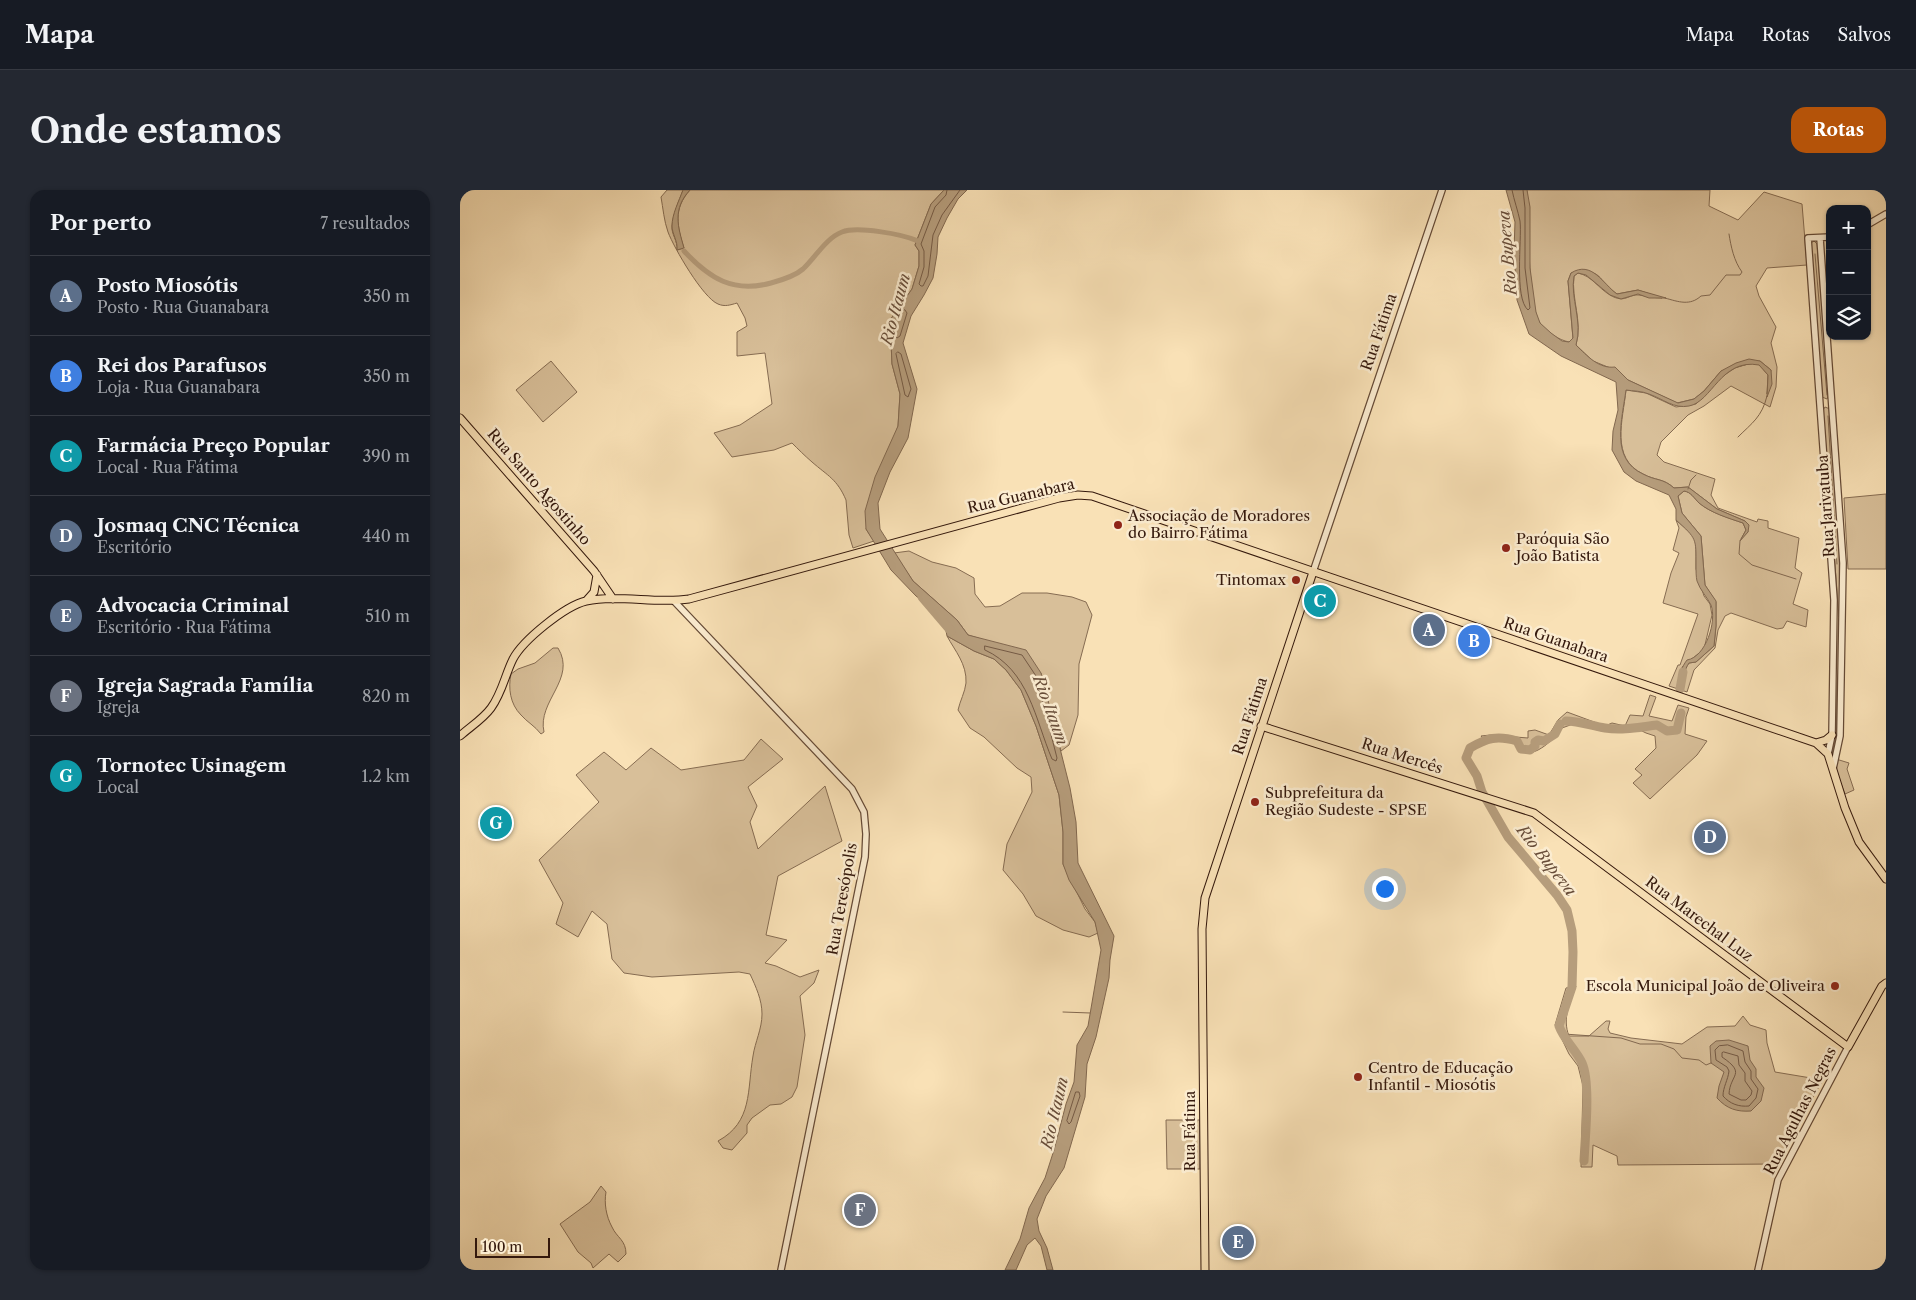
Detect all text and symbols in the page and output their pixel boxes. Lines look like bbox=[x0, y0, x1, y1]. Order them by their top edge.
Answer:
text: Mapa bbox=[25, 20, 94, 49]
text: Mapa bbox=[1686, 24, 1734, 46]
text: Rotas bbox=[1762, 24, 1810, 46]
text: Salvos bbox=[1838, 24, 1891, 46]
button: Rotas bbox=[1791, 107, 1886, 153]
text: Onde estamos bbox=[30, 109, 282, 152]
map controls bbox=[1826, 205, 1871, 340]
button: + bbox=[1826, 205, 1871, 250]
water label: Rio Bupeva bbox=[1493, 209, 1521, 298]
text: Por perto bbox=[50, 210, 151, 235]
text: 7 resultados bbox=[320, 213, 410, 233]
button: − bbox=[1826, 250, 1871, 295]
water label: Rio Itaum bbox=[875, 271, 914, 349]
text: Posto Miosótis bbox=[97, 274, 238, 297]
text: A bbox=[60, 286, 72, 306]
text: 350 m bbox=[363, 286, 410, 306]
street label: Rua Fátima bbox=[1356, 290, 1401, 373]
button: layers bbox=[1826, 295, 1871, 340]
text: Posto · Rua Guanabara bbox=[97, 297, 269, 317]
text: Rei dos Parafusos bbox=[97, 354, 267, 377]
text: B bbox=[60, 366, 72, 386]
text: 350 m bbox=[363, 366, 410, 386]
text: Loja · Rua Guanabara bbox=[97, 377, 260, 397]
street label: Rua Santo Agostinho bbox=[484, 424, 595, 549]
text: Farmácia Preço Popular bbox=[97, 434, 330, 457]
text: C bbox=[60, 446, 72, 466]
text: 390 m bbox=[363, 446, 410, 466]
street label: Rua Jarivatuba bbox=[1812, 454, 1839, 558]
text: Local · Rua Fátima bbox=[97, 457, 238, 477]
street label: Rua Guanabara bbox=[965, 474, 1076, 517]
place label: Associação de Moradores do Bairro Fátima bbox=[1127, 506, 1310, 542]
text: Josmaq CNC Técnica bbox=[97, 514, 300, 537]
marker: Associação de Moradores do Bairro Fátima bbox=[1112, 519, 1124, 531]
text: D bbox=[59, 526, 73, 546]
text: 440 m bbox=[362, 526, 410, 546]
place label: Paróquia São João Batista bbox=[1514, 529, 1610, 565]
text: Escritório bbox=[97, 537, 172, 557]
marker: Paróquia São João Batista bbox=[1500, 542, 1512, 554]
place label: Tintomax bbox=[1216, 570, 1286, 589]
marker: Tintomax bbox=[1290, 574, 1302, 586]
pin: C bbox=[1304, 582, 1336, 620]
text: Advocacia Criminal bbox=[97, 594, 289, 617]
text: E bbox=[60, 606, 72, 626]
text: 510 m bbox=[365, 606, 410, 626]
pin: A bbox=[1413, 611, 1445, 649]
street label: Rua Guanabara bbox=[1501, 613, 1611, 666]
text: Escritório · Rua Fátima bbox=[97, 617, 271, 637]
pin: B bbox=[1458, 622, 1490, 660]
water label: Rio Itaum bbox=[1028, 670, 1073, 748]
text: Igreja Sagrada Família bbox=[97, 674, 314, 697]
street label: Rua Fátima bbox=[1228, 674, 1271, 757]
text: F bbox=[61, 686, 71, 706]
text: 820 m bbox=[362, 686, 410, 706]
text: Igreja bbox=[97, 697, 140, 717]
street label: Rua Mercês bbox=[1359, 733, 1445, 778]
text: Tornotec Usinagem bbox=[97, 754, 286, 777]
text: G bbox=[59, 766, 73, 786]
text: 1.2 km bbox=[361, 766, 410, 786]
text: Local bbox=[97, 777, 139, 797]
place label: Subprefeitura da Região Sudeste - SPSE bbox=[1265, 783, 1427, 819]
marker: Subprefeitura da Região Sudeste - SPSE bbox=[1249, 796, 1261, 808]
pin: G bbox=[480, 804, 512, 842]
pin: D bbox=[1694, 818, 1726, 856]
water label: Rio Bupeva bbox=[1512, 819, 1581, 900]
street label: Rua Teresópolis bbox=[822, 841, 861, 957]
street label: Rua Marechal Luz bbox=[1642, 872, 1757, 965]
your location bbox=[1372, 876, 1398, 902]
place label: Escola Municipal João de Oliveira bbox=[1586, 976, 1825, 995]
marker: Escola Municipal João de Oliveira bbox=[1829, 980, 1841, 992]
street label: Rua Agulhas Negras bbox=[1759, 1044, 1840, 1178]
place label: Centro de Educação Infantil - Miosótis bbox=[1368, 1058, 1513, 1094]
marker: Centro de Educação Infantil - Miosótis bbox=[1352, 1071, 1364, 1083]
water label: Rio Itaum bbox=[1036, 1075, 1072, 1153]
street label: Rua Fátima bbox=[1180, 1091, 1199, 1171]
pin: F bbox=[844, 1191, 876, 1229]
pin: E bbox=[1222, 1223, 1254, 1261]
scale bar bbox=[475, 1235, 550, 1258]
text: 100 m bbox=[482, 1238, 522, 1256]

